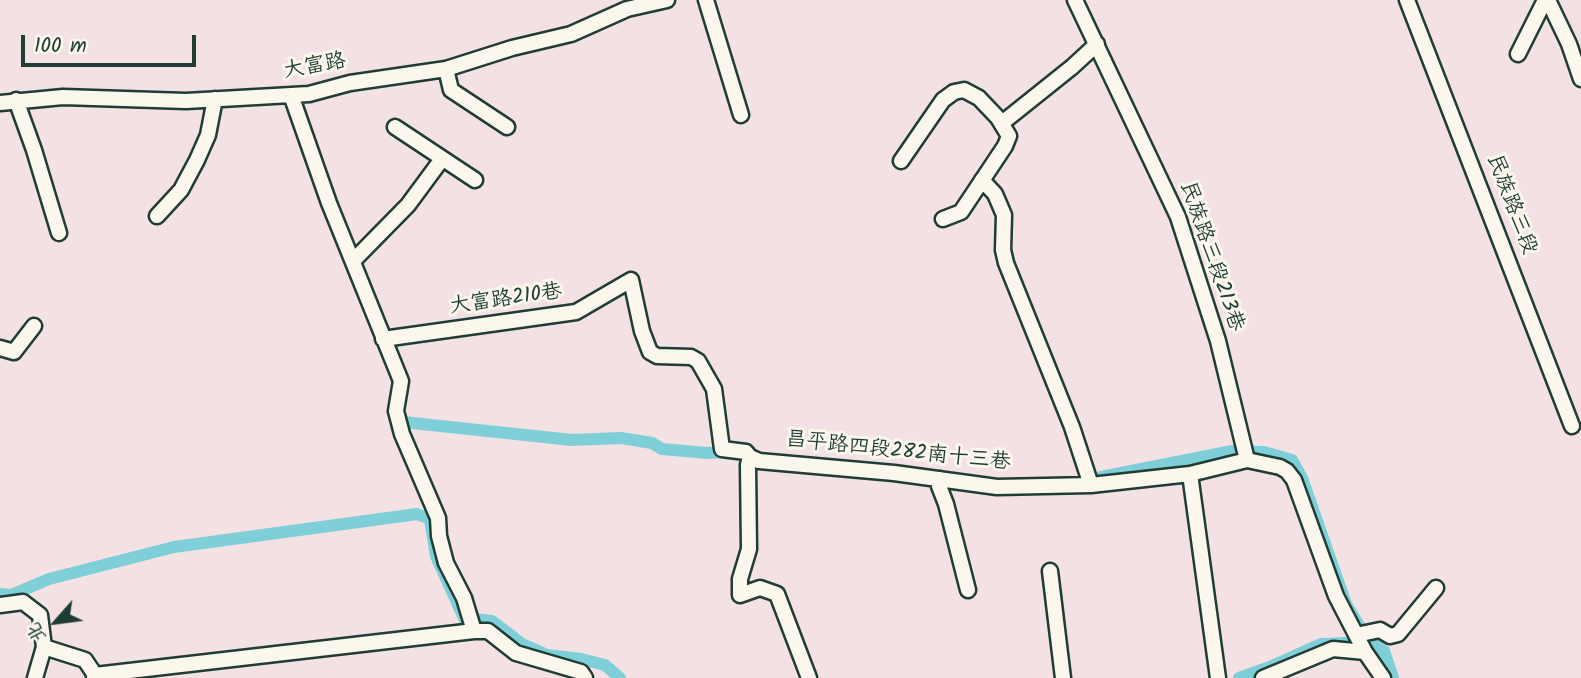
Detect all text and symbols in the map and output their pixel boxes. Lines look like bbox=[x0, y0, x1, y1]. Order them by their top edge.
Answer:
scale bar bbox=[24, 21, 200, 65]
text: 100 m bbox=[34, 30, 87, 63]
street label: 大富路 bbox=[282, 50, 348, 86]
street label: 民族路三段 bbox=[1479, 151, 1541, 259]
street label: 民族路三段213巷 bbox=[1173, 179, 1247, 335]
street label: 大富路210巷 bbox=[448, 281, 564, 321]
street label: 昌平路四段282南十三巷 bbox=[784, 429, 1012, 477]
north arrow bbox=[21, 587, 91, 657]
text: 北 bbox=[20, 616, 55, 647]

